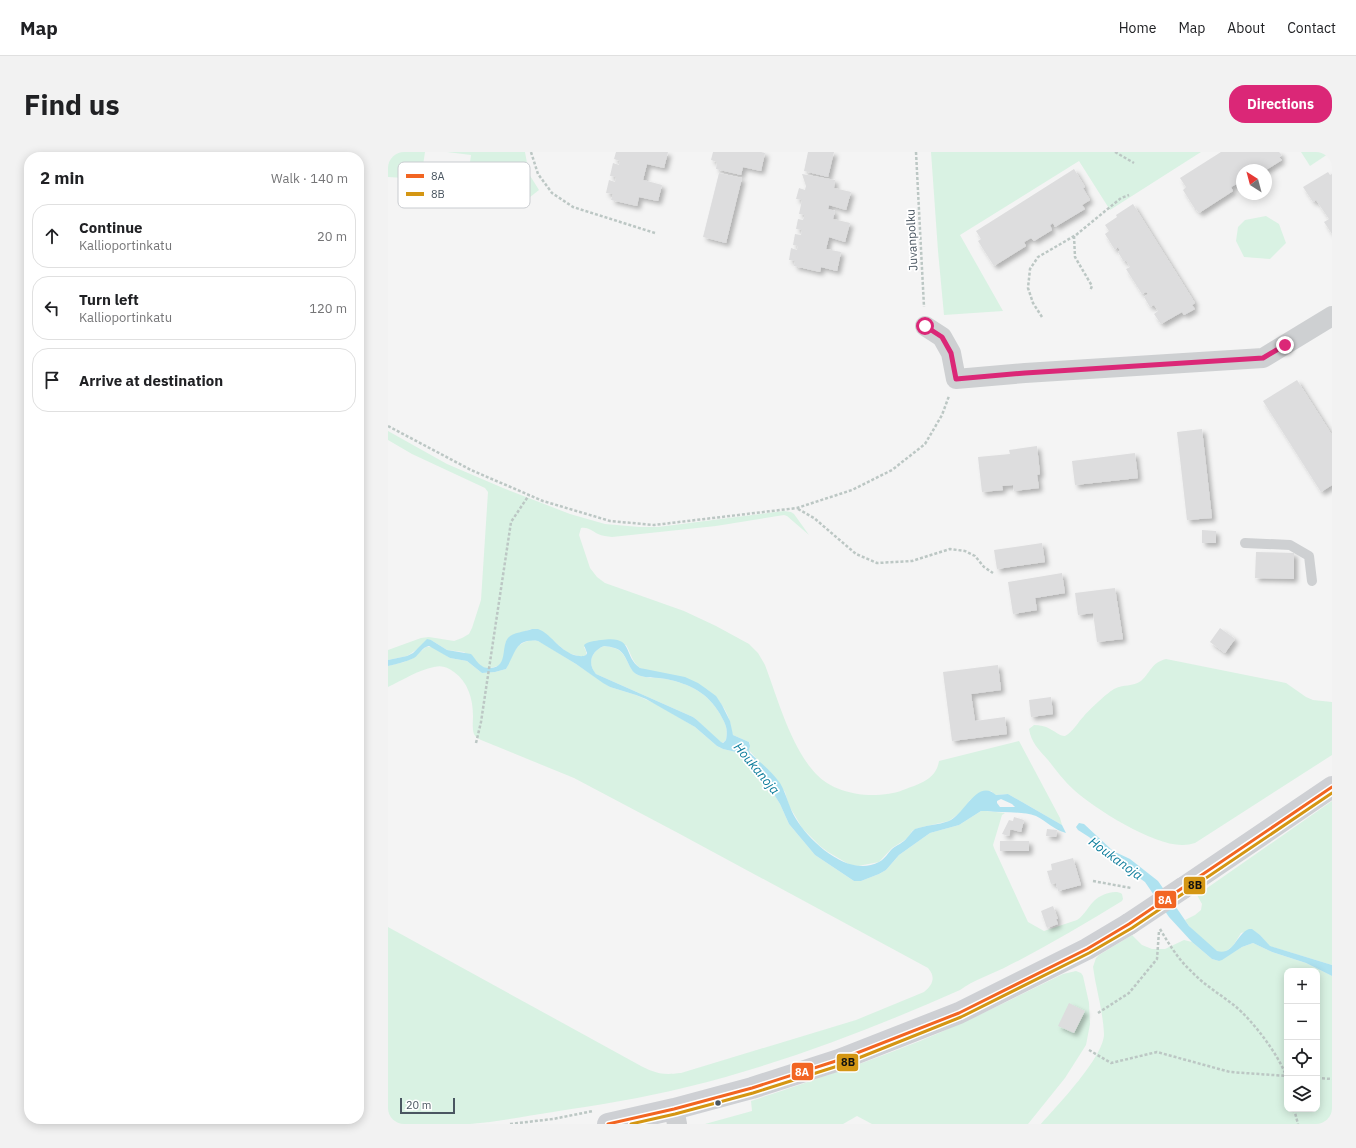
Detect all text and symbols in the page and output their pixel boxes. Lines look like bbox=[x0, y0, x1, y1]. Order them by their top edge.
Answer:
text: Map bbox=[20, 16, 58, 40]
text: Home bbox=[1119, 19, 1156, 37]
text: Map bbox=[1178, 19, 1205, 37]
text: About bbox=[1227, 19, 1265, 37]
text: Contact bbox=[1287, 19, 1336, 37]
button: Directions bbox=[1229, 85, 1332, 123]
text: Find us bbox=[24, 86, 120, 123]
legend bbox=[398, 162, 530, 208]
north arrow bbox=[1236, 164, 1272, 200]
text: 2 min bbox=[40, 167, 84, 189]
text: 8A bbox=[431, 169, 445, 183]
text: Walk · 140 m bbox=[271, 170, 348, 187]
text: 8B bbox=[431, 187, 445, 201]
street label: Juvanpolku bbox=[902, 209, 921, 271]
text: Continue bbox=[79, 218, 143, 237]
icon: ahead bbox=[41, 225, 63, 247]
text: 20 m bbox=[317, 228, 347, 245]
text: Kallioportinkatu bbox=[79, 237, 172, 254]
text: Turn left bbox=[79, 290, 139, 309]
icon: left bbox=[41, 297, 63, 319]
text: 120 m bbox=[309, 300, 347, 317]
text: Kallioportinkatu bbox=[79, 309, 172, 326]
route start bbox=[916, 317, 934, 335]
route end bbox=[1276, 336, 1294, 354]
icon: arrive bbox=[41, 369, 63, 391]
text: Arrive at destination bbox=[79, 371, 223, 390]
water label: Houkanoja bbox=[730, 739, 783, 798]
water label: Houkanoja bbox=[1085, 833, 1146, 884]
line badge: 8B bbox=[1183, 876, 1206, 895]
text: 8B bbox=[1188, 878, 1202, 892]
line badge: 8A bbox=[1154, 890, 1177, 909]
text: 8A bbox=[1158, 893, 1173, 907]
map controls bbox=[1284, 968, 1320, 1112]
button: + bbox=[1284, 968, 1320, 1004]
button: − bbox=[1284, 1004, 1320, 1040]
button: locate bbox=[1284, 1040, 1320, 1076]
line badge: 8B bbox=[836, 1053, 859, 1072]
text: 8B bbox=[841, 1055, 855, 1069]
line badge: 8A bbox=[791, 1062, 814, 1081]
text: 8A bbox=[795, 1065, 810, 1079]
button: layers bbox=[1284, 1076, 1320, 1112]
scale bar bbox=[400, 1096, 455, 1115]
text: 20 m bbox=[406, 1098, 431, 1112]
unlabelled marker bbox=[713, 1098, 723, 1108]

